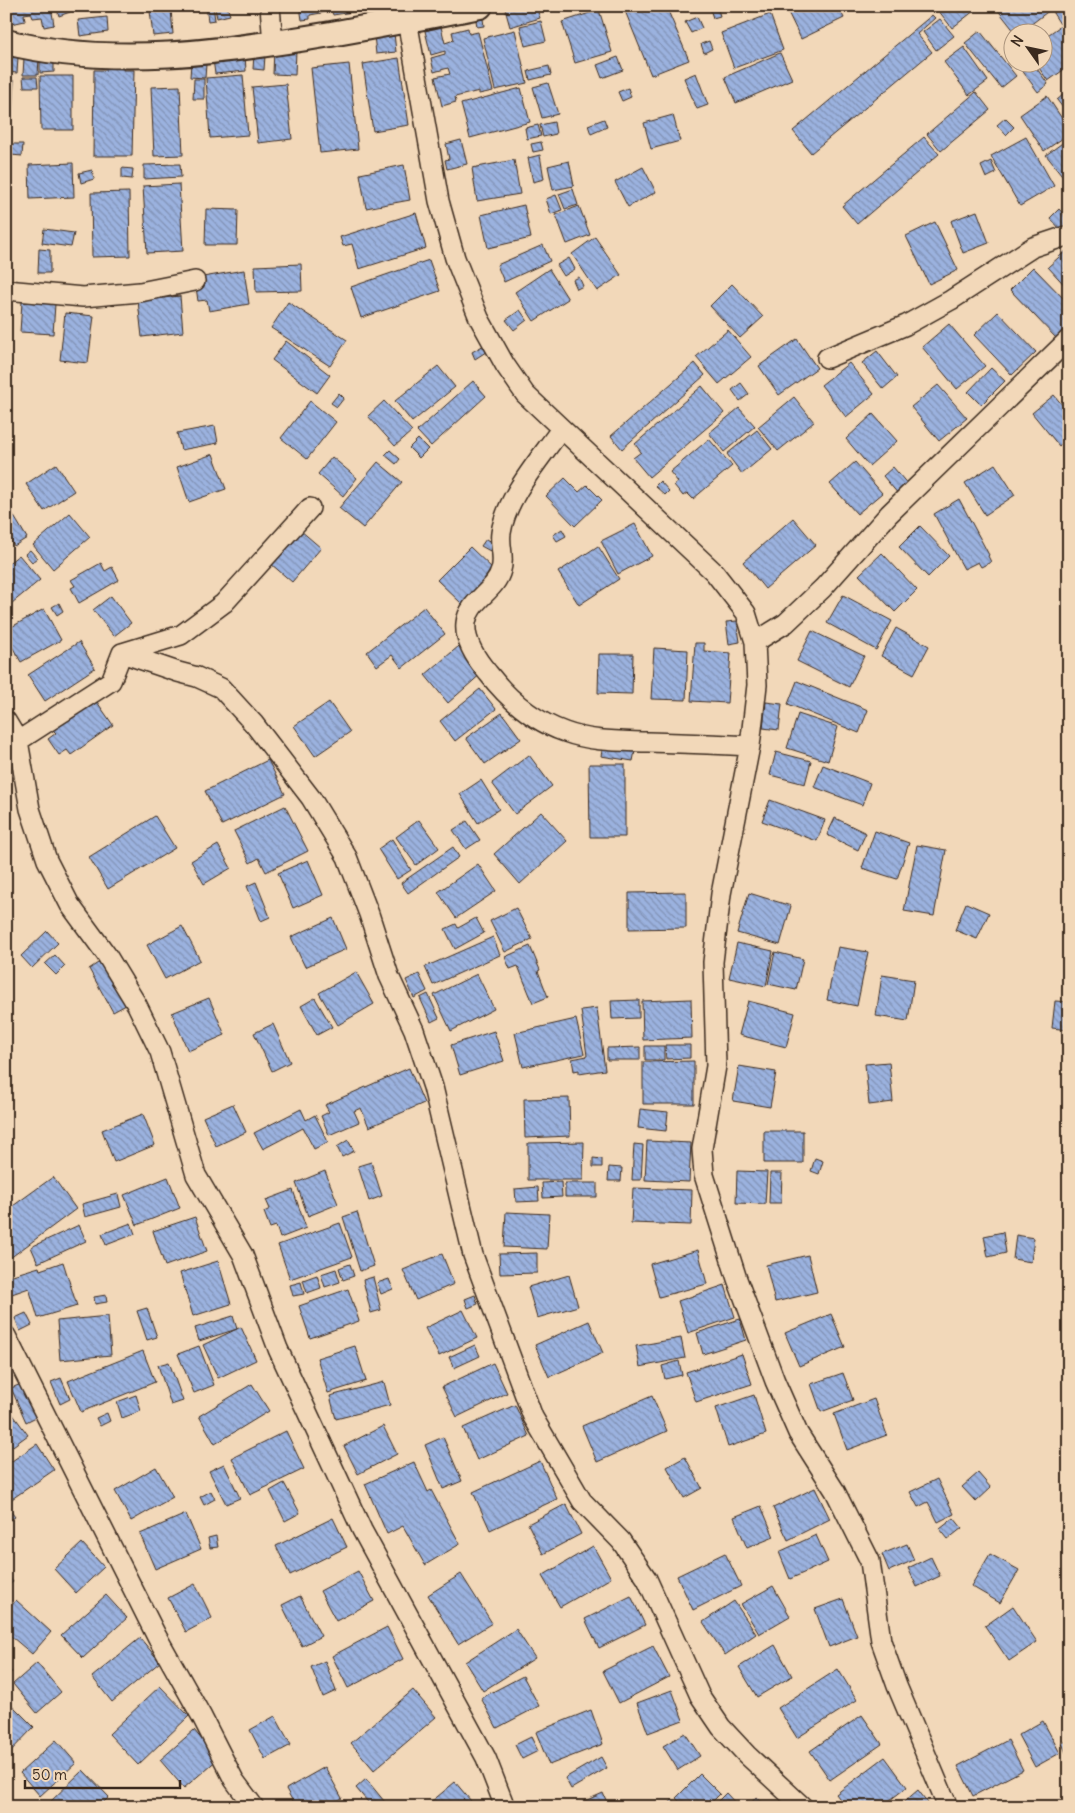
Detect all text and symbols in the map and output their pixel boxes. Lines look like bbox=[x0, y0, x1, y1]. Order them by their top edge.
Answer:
north arrow bbox=[1002, 22, 1052, 72]
text: N bbox=[1007, 32, 1027, 50]
scale bar bbox=[25, 1758, 180, 1790]
text: 50 m bbox=[32, 1765, 67, 1784]

